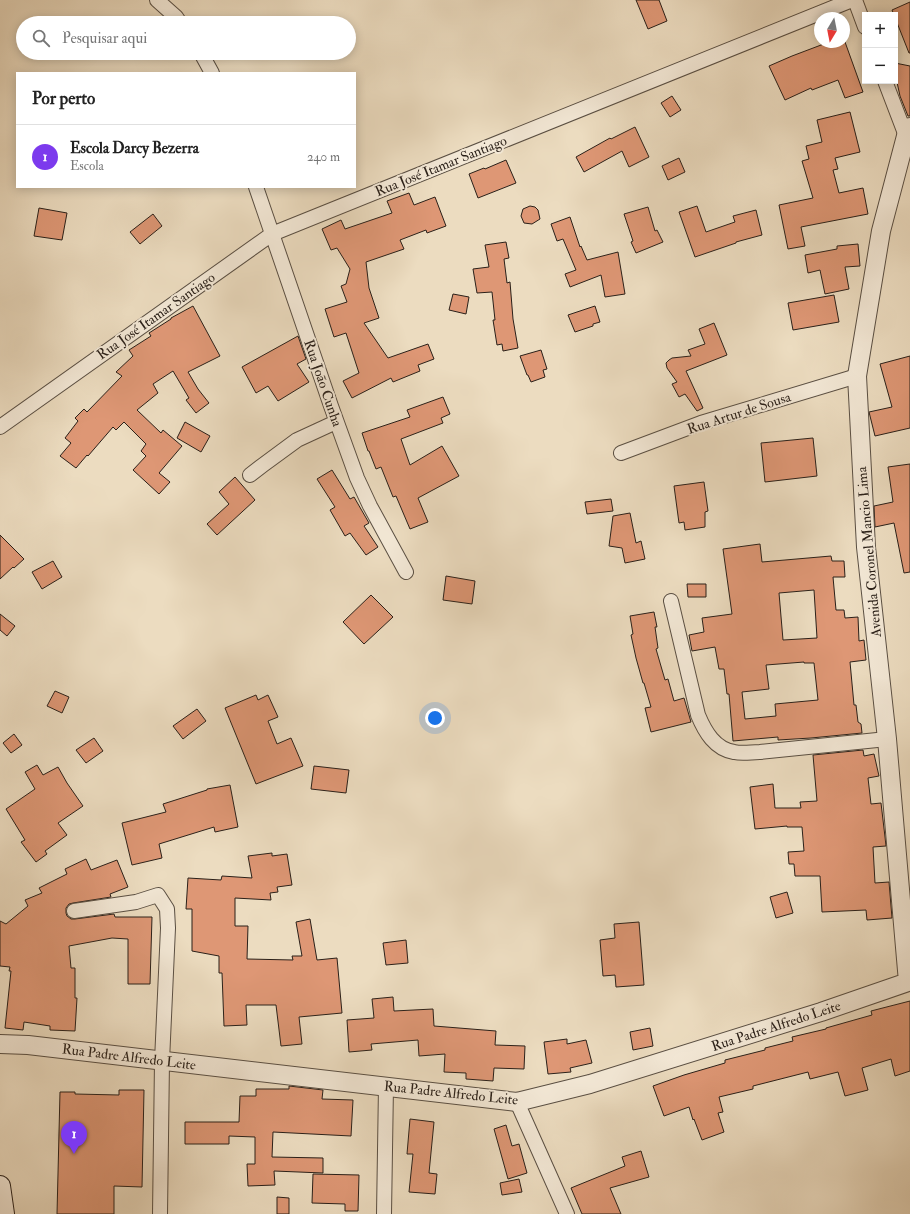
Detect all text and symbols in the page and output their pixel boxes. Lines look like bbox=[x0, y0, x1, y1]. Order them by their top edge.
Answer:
north arrow bbox=[814, 12, 850, 48]
map controls bbox=[862, 12, 898, 84]
button: + bbox=[862, 12, 898, 48]
search box bbox=[16, 16, 356, 60]
icon: search bbox=[30, 27, 52, 49]
text: Pesquisar aqui bbox=[62, 29, 147, 48]
button: − bbox=[862, 48, 898, 84]
text: Por perto bbox=[32, 88, 95, 109]
street label: Rua José Itamar Santiago bbox=[373, 132, 510, 200]
text: Escola Darcy Bezerra bbox=[70, 139, 199, 158]
text: 1 bbox=[43, 149, 47, 165]
text: 240 m bbox=[307, 149, 340, 165]
text: Escola bbox=[70, 158, 104, 174]
street label: Rua José Itamar Santiago bbox=[94, 269, 219, 363]
street label: Rua João Cunha bbox=[300, 337, 346, 429]
street label: Rua Artur de Sousa bbox=[685, 388, 793, 438]
street label: Avenida Coronel Mancio Lima bbox=[853, 466, 885, 639]
your location bbox=[425, 708, 445, 728]
street label: Rua Padre Alfredo Leite bbox=[709, 997, 843, 1055]
street label: Rua Padre Alfredo Leite bbox=[61, 1040, 197, 1074]
street label: Rua Padre Alfredo Leite bbox=[383, 1077, 519, 1109]
pin: 1 bbox=[61, 1121, 87, 1154]

